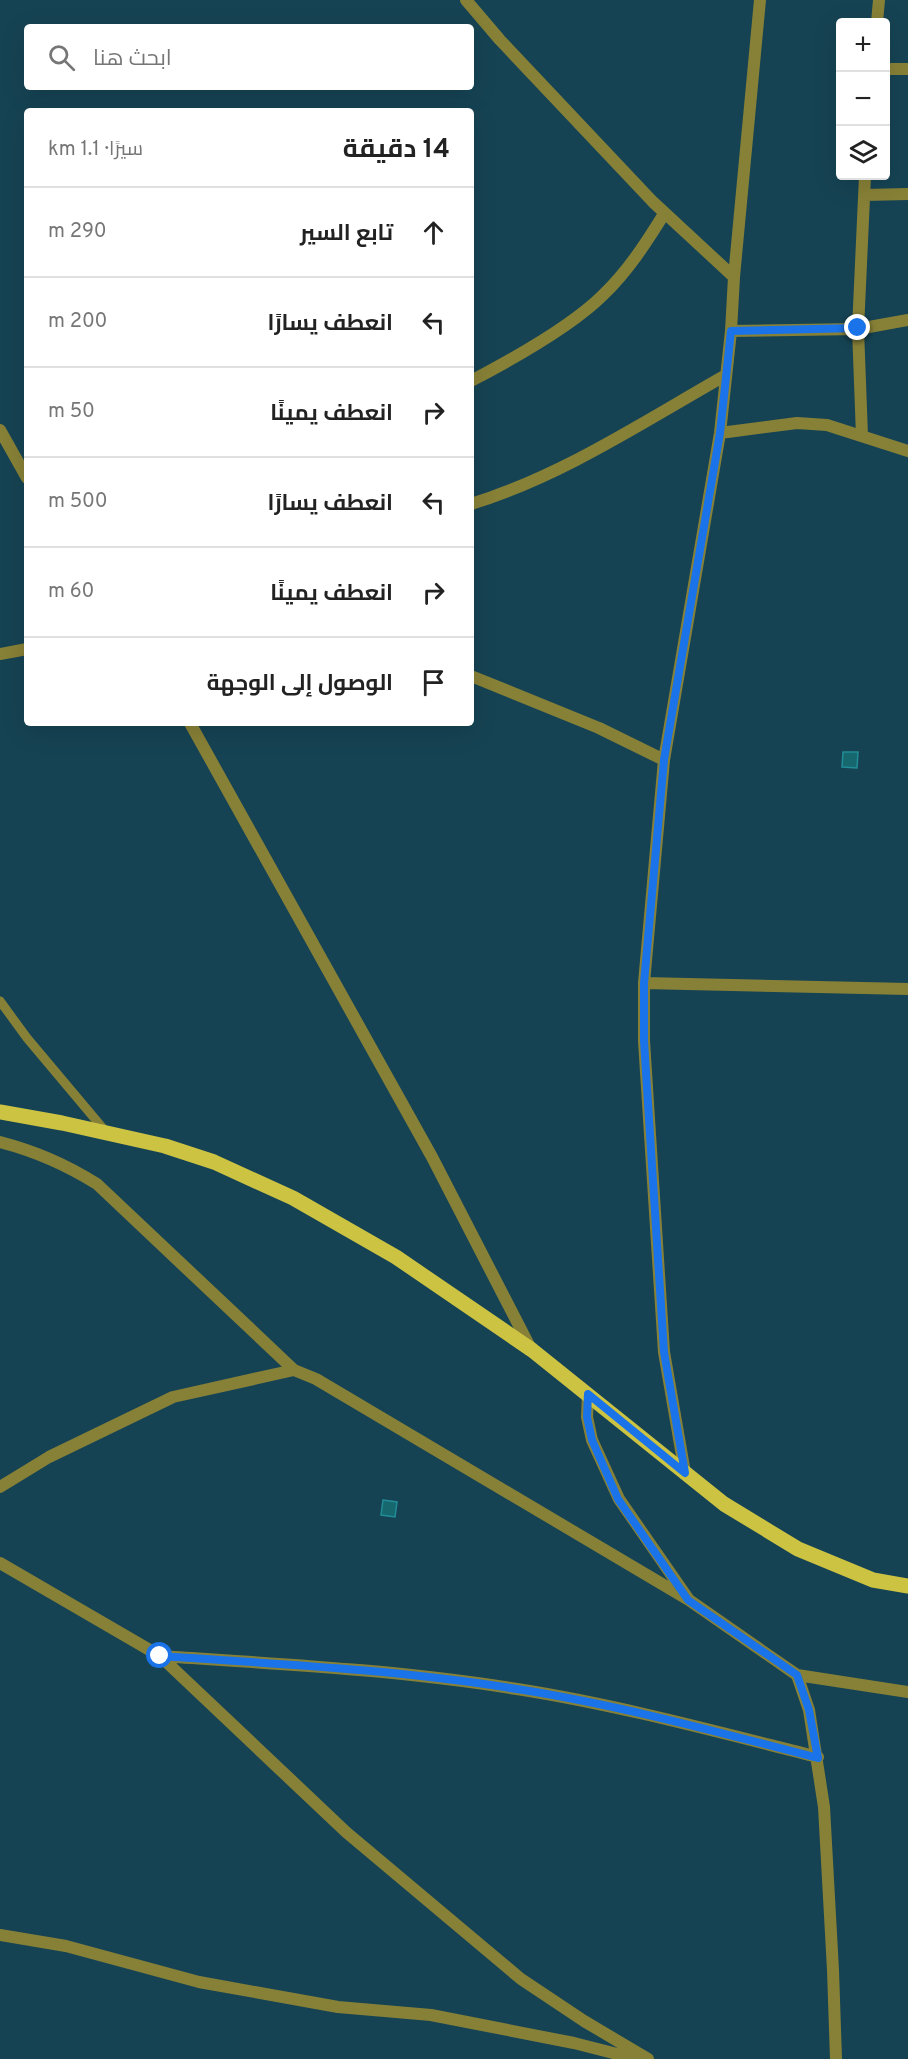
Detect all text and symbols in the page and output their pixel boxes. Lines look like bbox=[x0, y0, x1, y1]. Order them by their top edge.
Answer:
map controls bbox=[836, 18, 890, 180]
button: + bbox=[836, 18, 890, 72]
search box bbox=[24, 24, 474, 90]
icon: search bbox=[45, 41, 78, 74]
text: ابحث هنا bbox=[93, 46, 172, 73]
button: − bbox=[836, 72, 890, 126]
button: layers bbox=[836, 126, 890, 180]
text: 14 دقيقة bbox=[343, 134, 450, 167]
text: سيرًا · 1.1 km bbox=[48, 137, 143, 163]
icon: ahead bbox=[417, 216, 450, 249]
text: 290 m bbox=[48, 219, 107, 245]
text: تابع السير bbox=[300, 221, 393, 248]
icon: left bbox=[417, 306, 450, 339]
text: 200 m bbox=[48, 309, 107, 335]
text: انعطف يسارًا bbox=[268, 311, 393, 338]
route end bbox=[844, 314, 870, 340]
icon: right bbox=[417, 396, 450, 429]
text: 50 m bbox=[48, 399, 95, 425]
text: انعطف يمينًا bbox=[270, 401, 393, 428]
icon: left bbox=[417, 486, 450, 519]
text: 500 m bbox=[48, 489, 108, 515]
text: انعطف يسارًا bbox=[268, 491, 393, 518]
icon: right bbox=[417, 576, 450, 609]
text: 60 m bbox=[48, 579, 94, 605]
text: انعطف يمينًا bbox=[270, 581, 393, 608]
icon: arrive bbox=[417, 666, 450, 699]
text: الوصول إلى الوجهة bbox=[207, 671, 393, 698]
route start bbox=[146, 1642, 172, 1668]

